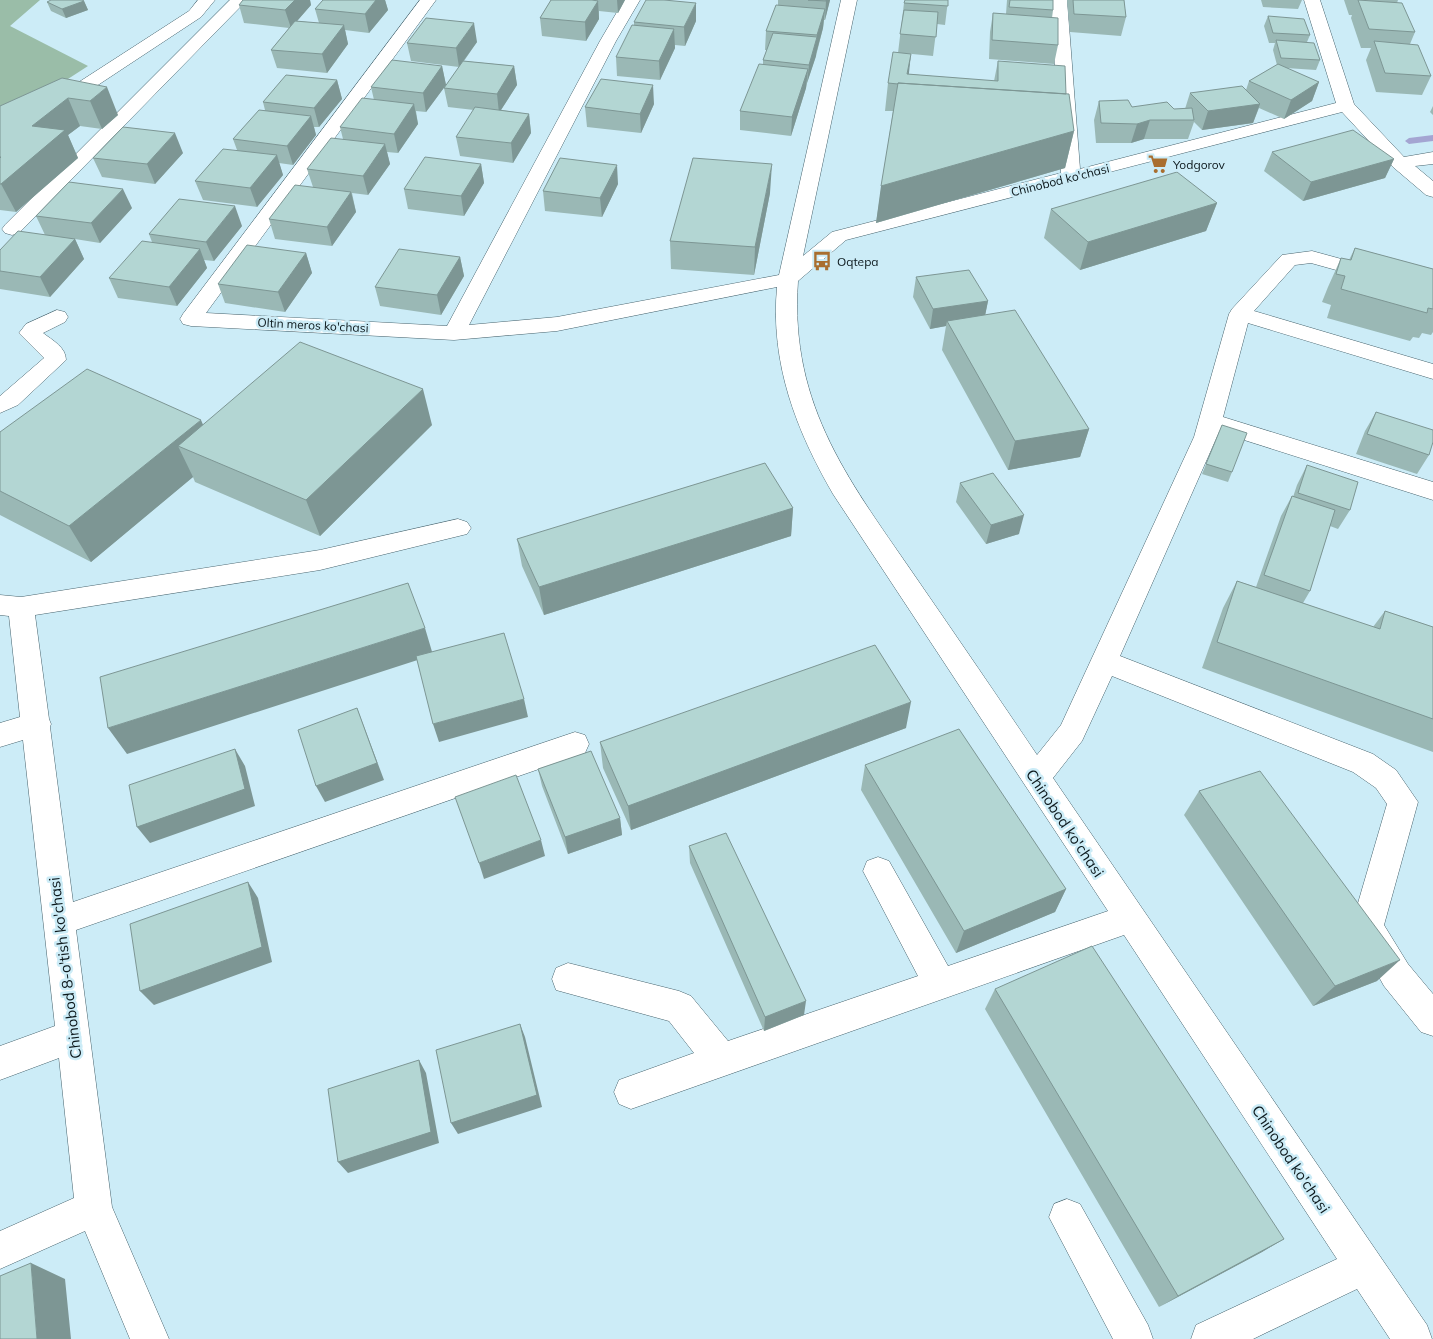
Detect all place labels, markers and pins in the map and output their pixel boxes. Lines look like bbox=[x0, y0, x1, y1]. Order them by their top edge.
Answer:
supermarket icon: Yodgorov bbox=[1147, 153, 1169, 175]
place label: Yodgorov bbox=[1172, 157, 1226, 172]
bus stop icon: Oqtepa bbox=[811, 250, 833, 272]
place label: Oqtepa bbox=[837, 254, 879, 269]

